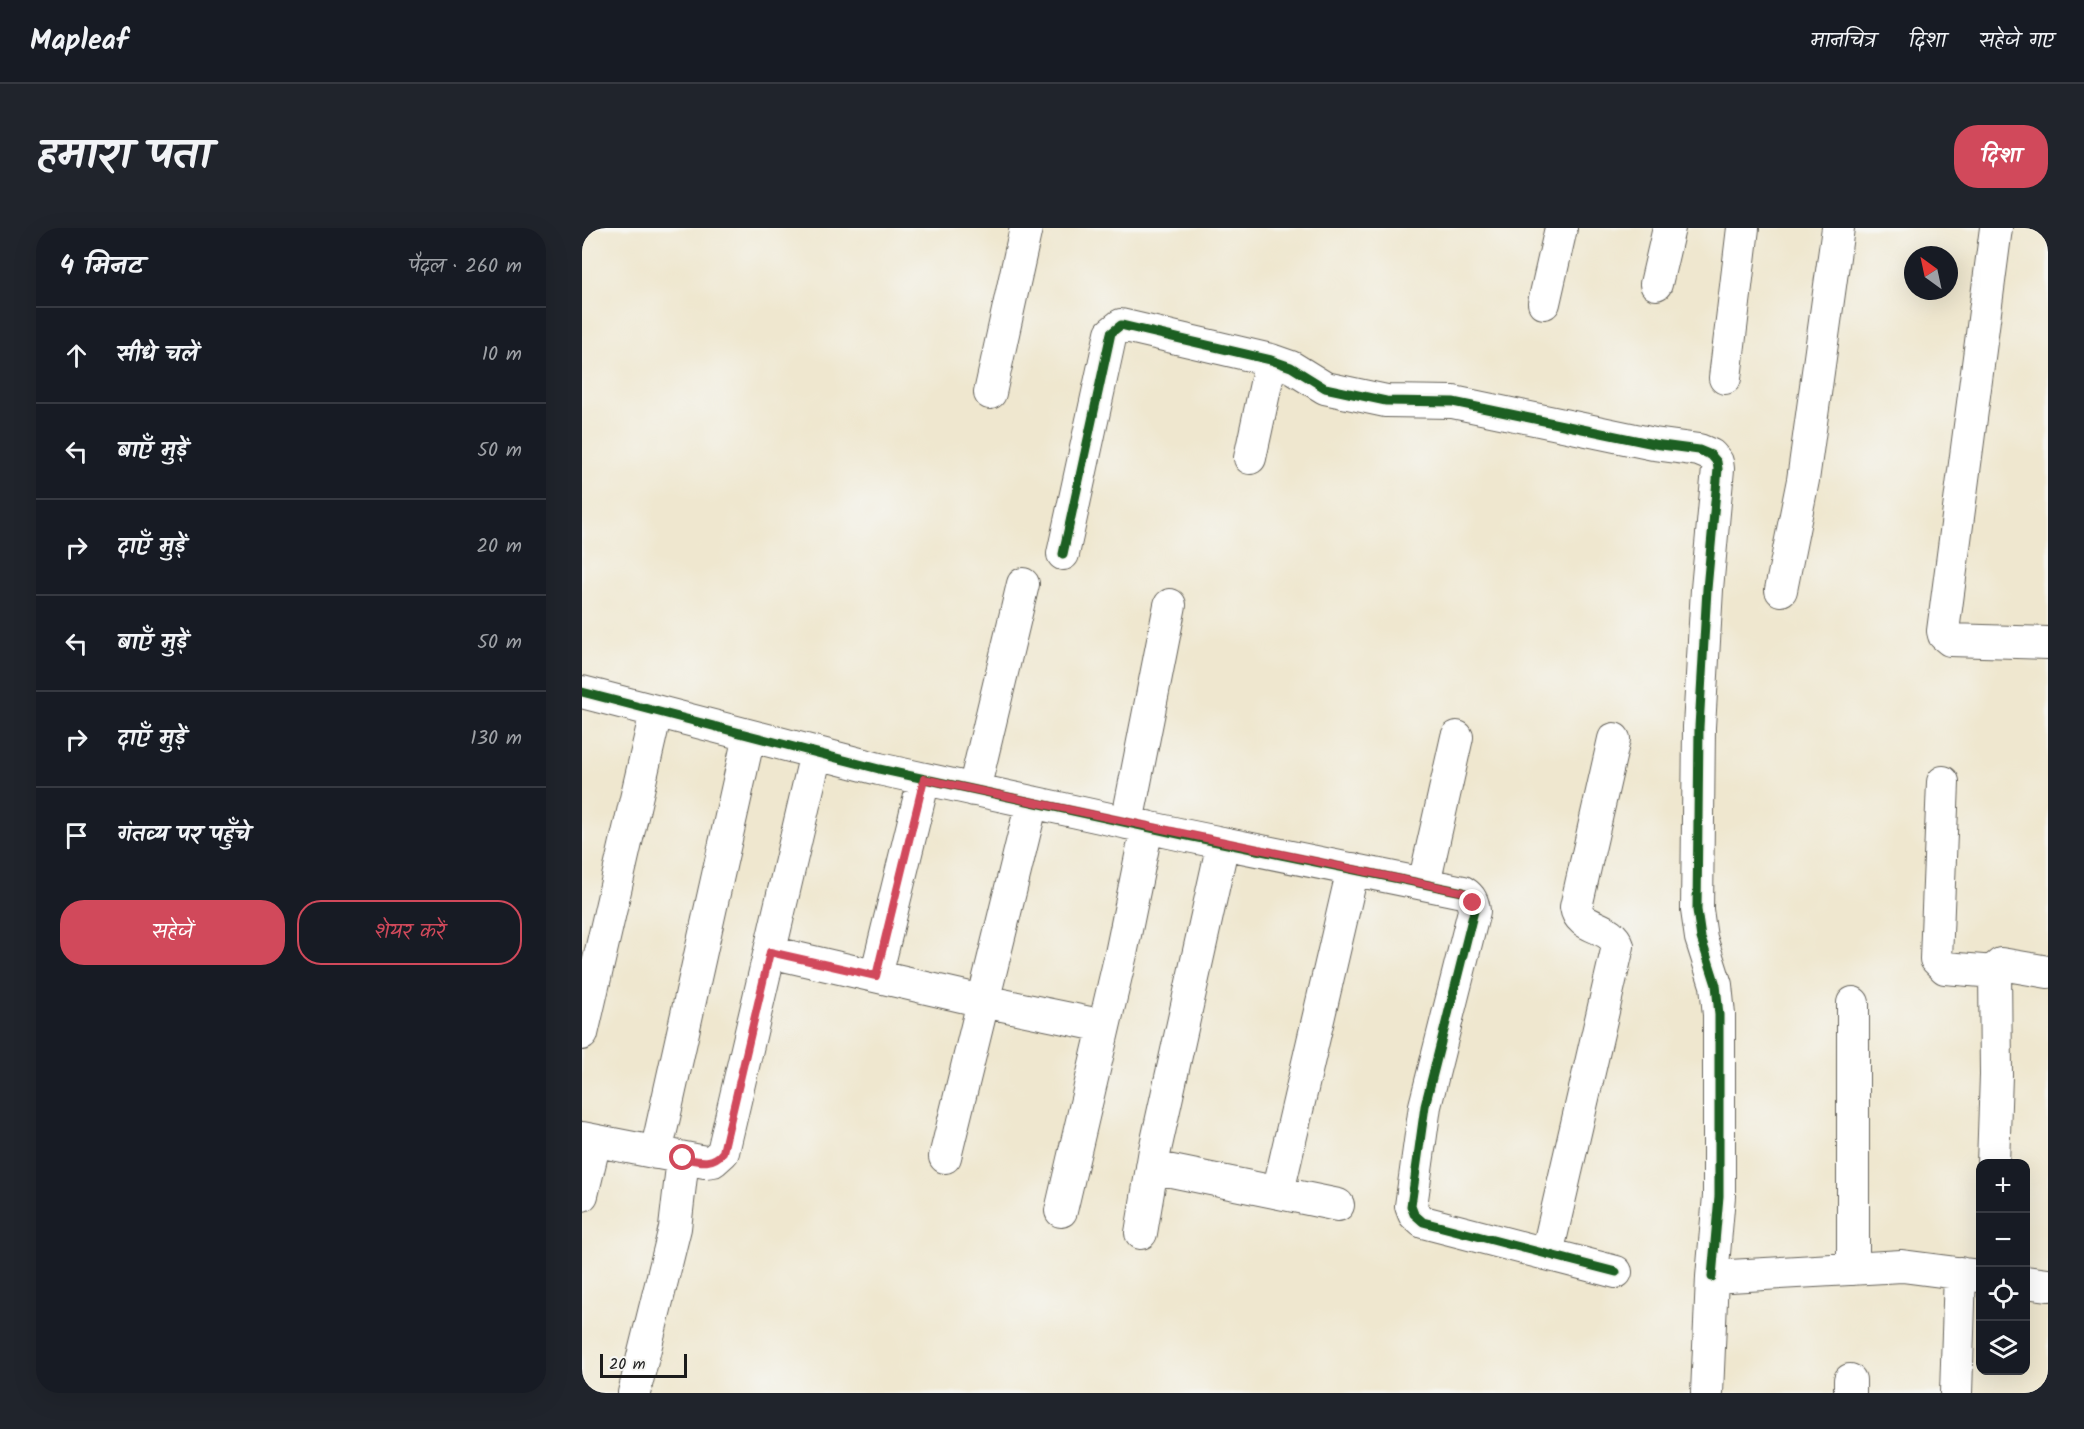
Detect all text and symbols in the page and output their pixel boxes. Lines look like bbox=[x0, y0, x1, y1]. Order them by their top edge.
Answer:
text: Mapleaf bbox=[30, 19, 128, 64]
text: मानचित्र bbox=[1810, 25, 1876, 58]
text: दिशा bbox=[1909, 25, 1946, 58]
text: सहेजे गए bbox=[1979, 25, 2054, 58]
text: हमारा पता bbox=[36, 123, 211, 190]
button: दिशा bbox=[1954, 125, 2048, 188]
text: 4 मिनट bbox=[60, 246, 143, 288]
north arrow bbox=[1904, 246, 1958, 300]
text: पैदल · 260 m bbox=[409, 251, 522, 283]
text: सीधे चलें bbox=[117, 338, 198, 373]
icon: ahead bbox=[60, 339, 93, 372]
text: 10 m bbox=[482, 339, 522, 371]
text: बाएँ मुड़ें bbox=[117, 434, 188, 469]
icon: left bbox=[60, 435, 93, 468]
text: 50 m bbox=[477, 435, 522, 467]
text: दाएँ मुड़ें bbox=[117, 530, 186, 565]
icon: right bbox=[60, 531, 93, 564]
text: 20 m bbox=[476, 531, 522, 563]
text: बाएँ मुड़ें bbox=[117, 626, 188, 661]
icon: left bbox=[60, 627, 93, 660]
text: 50 m bbox=[477, 627, 522, 659]
text: दाएँ मुड़ें bbox=[117, 722, 186, 757]
icon: right bbox=[60, 723, 93, 756]
text: 130 m bbox=[470, 723, 522, 755]
text: गंतव्य पर पहुँचे bbox=[117, 818, 250, 853]
icon: arrive bbox=[60, 819, 93, 852]
route end bbox=[1459, 889, 1485, 915]
button: सहेजें bbox=[60, 900, 285, 965]
button: शेयर करें bbox=[297, 900, 522, 965]
route start bbox=[669, 1144, 695, 1170]
map controls bbox=[1976, 1159, 2030, 1375]
button: + bbox=[1976, 1159, 2030, 1213]
button: − bbox=[1976, 1213, 2030, 1267]
button: locate bbox=[1976, 1267, 2030, 1321]
button: layers bbox=[1976, 1321, 2030, 1375]
scale bar bbox=[600, 1351, 687, 1378]
text: 20 m bbox=[609, 1352, 645, 1377]

